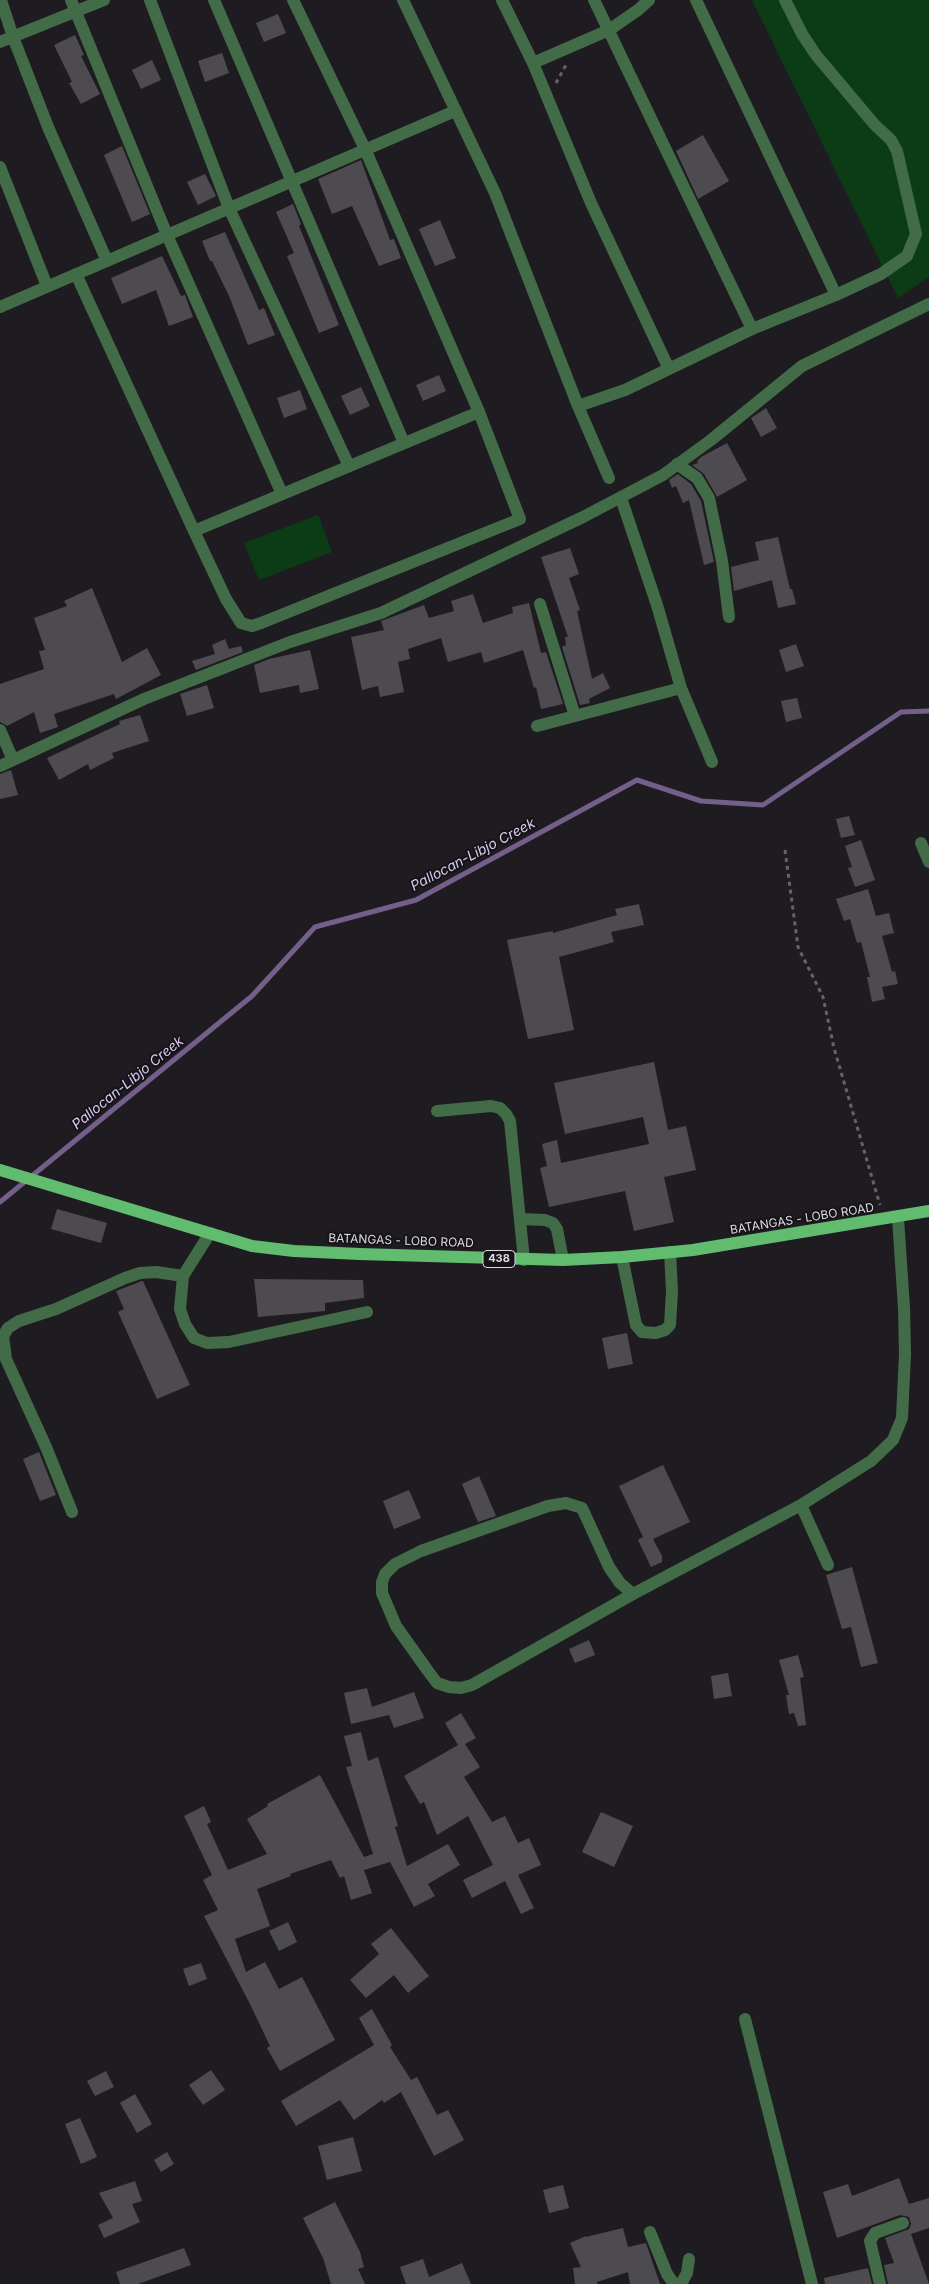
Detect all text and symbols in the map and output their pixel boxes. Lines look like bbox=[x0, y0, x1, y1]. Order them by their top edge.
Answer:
water label: Pallocan-Libjo Creek bbox=[408, 815, 538, 895]
water label: Pallocan-Libjo Creek bbox=[69, 1033, 187, 1133]
street label: BATANGAS - LOBO ROAD bbox=[729, 1201, 875, 1237]
street label: BATANGAS - LOBO ROAD bbox=[328, 1231, 474, 1251]
road number: 438 bbox=[483, 1250, 515, 1268]

